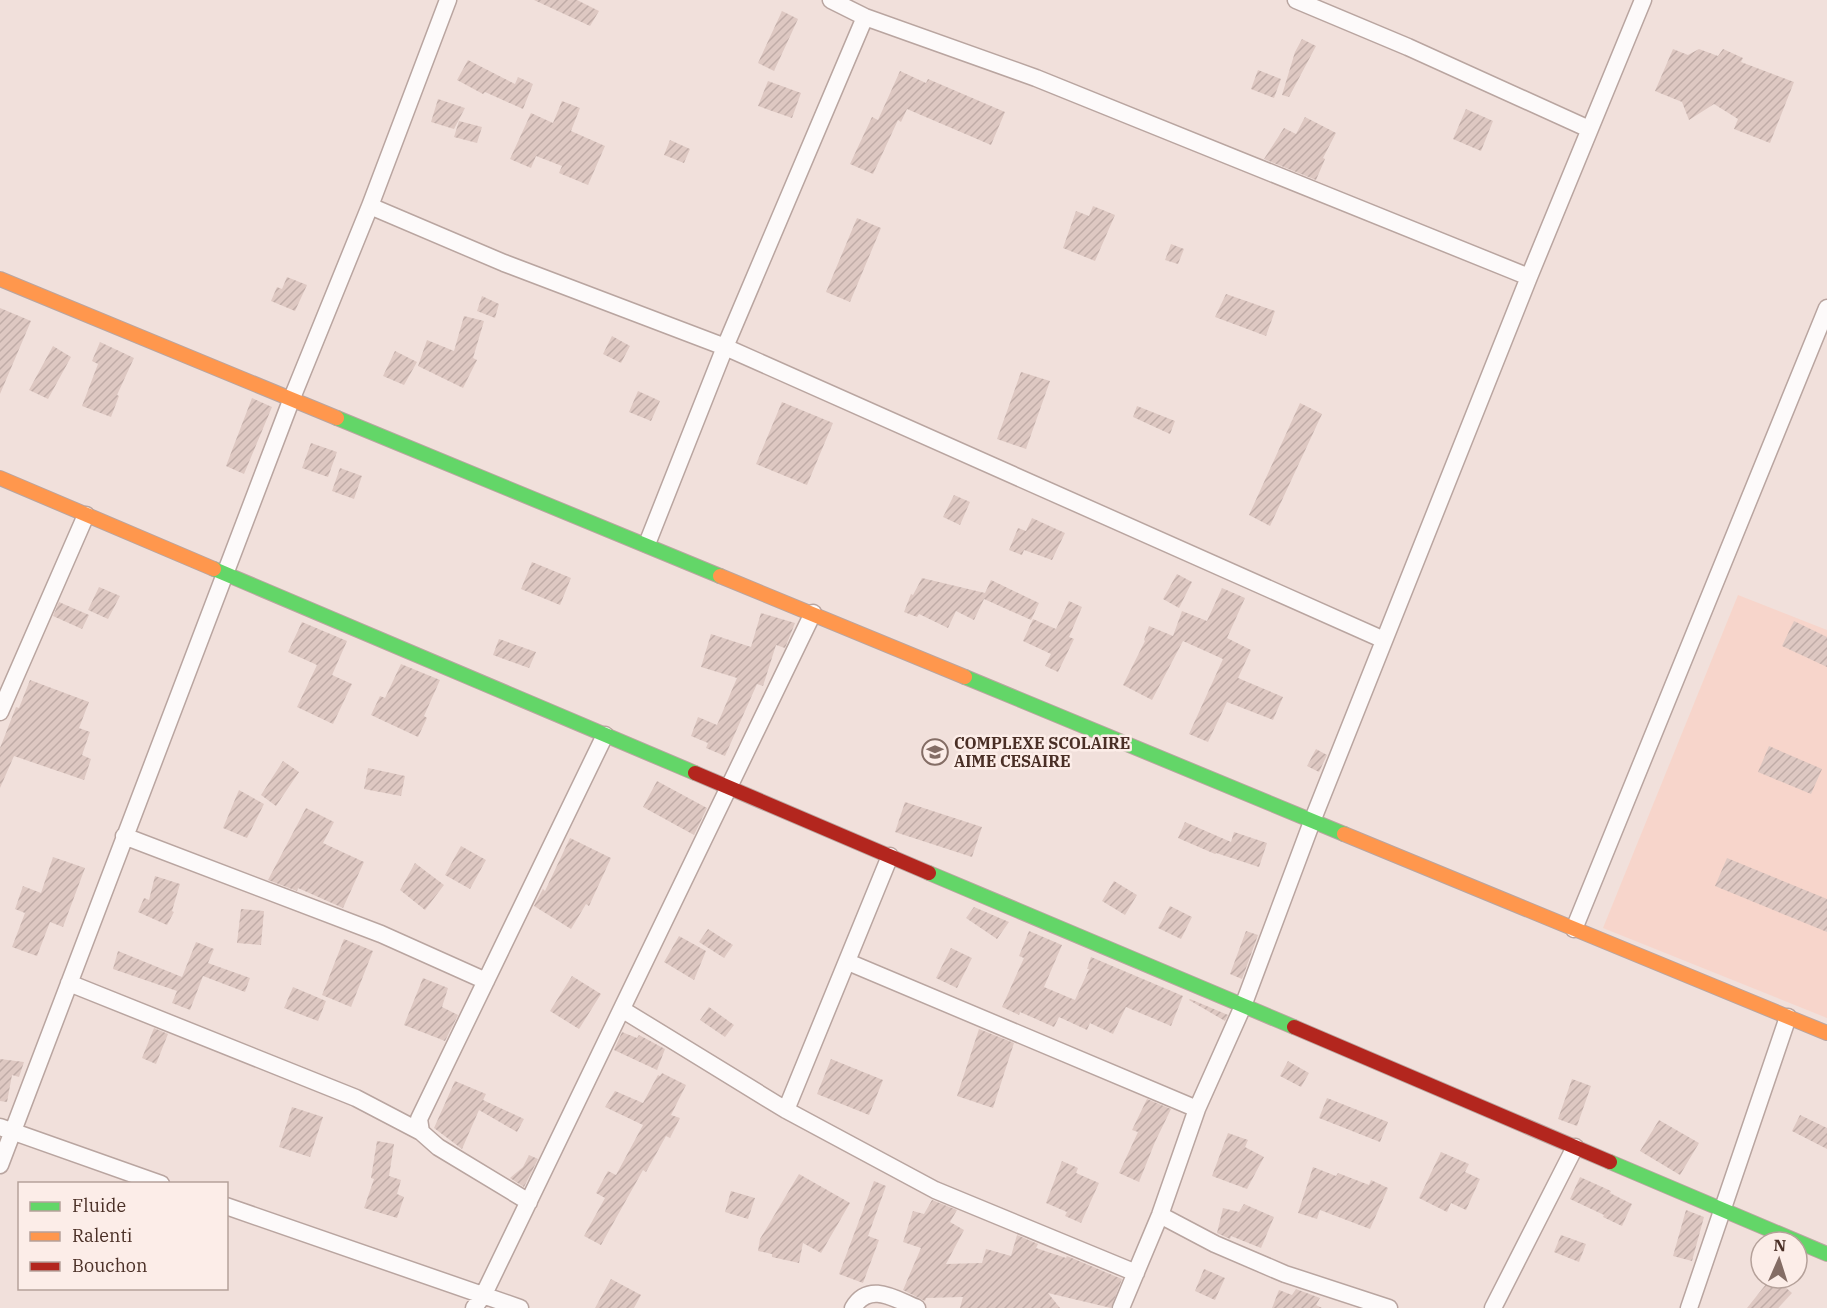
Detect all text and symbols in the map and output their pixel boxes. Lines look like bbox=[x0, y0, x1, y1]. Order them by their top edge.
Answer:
place label: COMPLEXE SCOLAIRE AIME CESAIRE bbox=[954, 733, 1130, 771]
school or university icon: COMPLEXE SCOLAIRE AIME CESAIRE bbox=[920, 737, 950, 767]
legend bbox=[18, 1182, 228, 1290]
text: Fluide bbox=[72, 1194, 126, 1217]
text: Ralenti bbox=[72, 1224, 133, 1247]
north arrow bbox=[1749, 1230, 1809, 1290]
text: N bbox=[1773, 1235, 1787, 1255]
text: Bouchon bbox=[72, 1254, 148, 1277]

